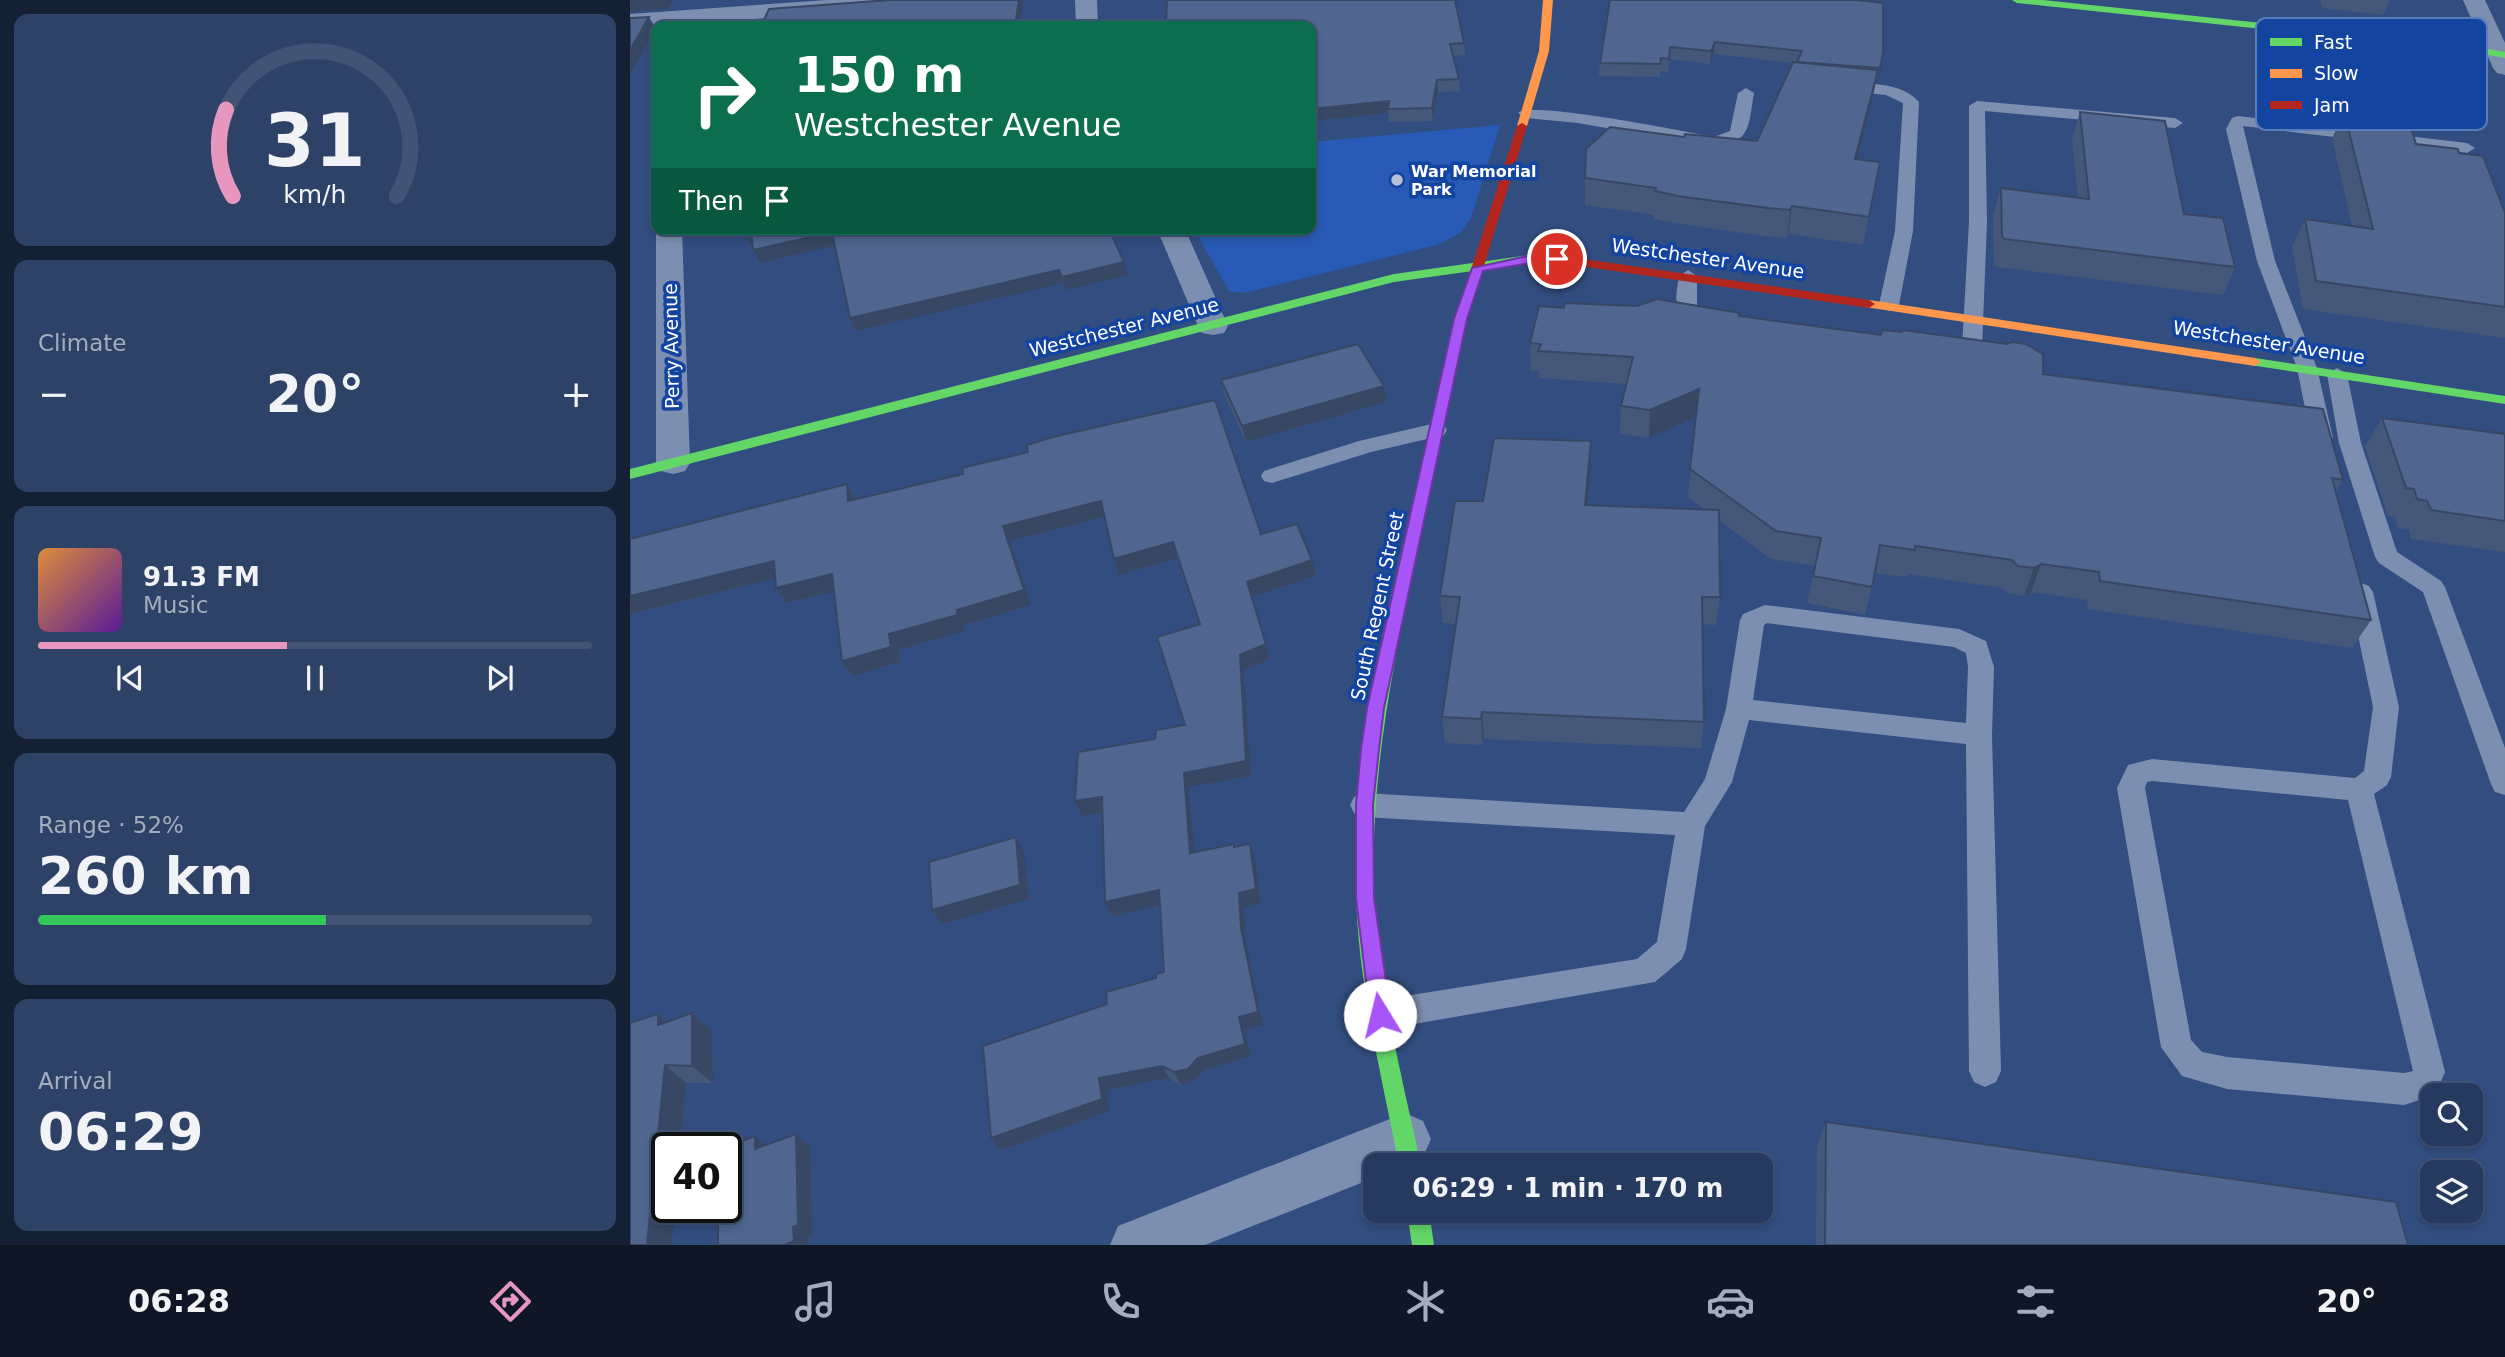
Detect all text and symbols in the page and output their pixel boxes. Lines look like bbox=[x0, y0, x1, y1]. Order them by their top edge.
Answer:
legend bbox=[2256, 18, 2487, 130]
text: Fast bbox=[2314, 31, 2352, 53]
text: 150 m bbox=[794, 47, 964, 104]
icon: right bbox=[679, 49, 770, 140]
text: Slow bbox=[2314, 62, 2359, 84]
text: Jam bbox=[2313, 94, 2350, 116]
text: 31 bbox=[264, 98, 366, 183]
text: Westchester Avenue bbox=[794, 106, 1121, 144]
place label: War Memorial Park bbox=[1411, 162, 1536, 199]
marker: War Memorial Park bbox=[1389, 172, 1405, 188]
text: km/h bbox=[283, 180, 347, 209]
icon: arrive bbox=[758, 182, 796, 220]
text: Then bbox=[679, 186, 744, 216]
pin bbox=[1527, 229, 1587, 289]
street label: Westchester Avenue bbox=[1610, 234, 1806, 282]
icon: arrive bbox=[1538, 240, 1576, 278]
street label: Perry Avenue bbox=[659, 283, 683, 409]
street label: Westchester Avenue bbox=[1027, 293, 1221, 361]
street label: Westchester Avenue bbox=[2171, 316, 2367, 368]
text: Climate bbox=[38, 330, 127, 356]
text: 20° bbox=[266, 364, 364, 424]
text: − bbox=[38, 372, 70, 416]
text: + bbox=[560, 372, 592, 416]
street label: South Regent Street bbox=[1346, 510, 1408, 702]
text: 91.3 FM bbox=[143, 562, 260, 592]
text: Music bbox=[143, 592, 208, 618]
icon: previous bbox=[111, 659, 149, 697]
icon: pause bbox=[296, 659, 334, 697]
icon: next bbox=[481, 659, 519, 697]
text: Range · 52% bbox=[38, 812, 184, 838]
text: 260 km bbox=[38, 846, 253, 906]
position arrow bbox=[1343, 978, 1417, 1052]
text: Arrival bbox=[38, 1068, 113, 1094]
map controls bbox=[2420, 1083, 2483, 1223]
button: search bbox=[2420, 1083, 2483, 1146]
text: 06:29 bbox=[38, 1102, 204, 1162]
speed limit sign: 40 bbox=[651, 1132, 742, 1223]
button: layers bbox=[2420, 1160, 2483, 1223]
text: 06:29 · 1 min · 170 m bbox=[1413, 1173, 1723, 1203]
icon: directions bbox=[486, 1277, 535, 1326]
icon: music bbox=[791, 1277, 840, 1326]
icon: phone bbox=[1096, 1277, 1145, 1326]
icon: climate bbox=[1401, 1277, 1450, 1326]
icon: car bbox=[1706, 1277, 1755, 1326]
icon: filters bbox=[2011, 1277, 2060, 1326]
text: 06:28 bbox=[128, 1282, 230, 1320]
text: 20° bbox=[2316, 1282, 2377, 1320]

